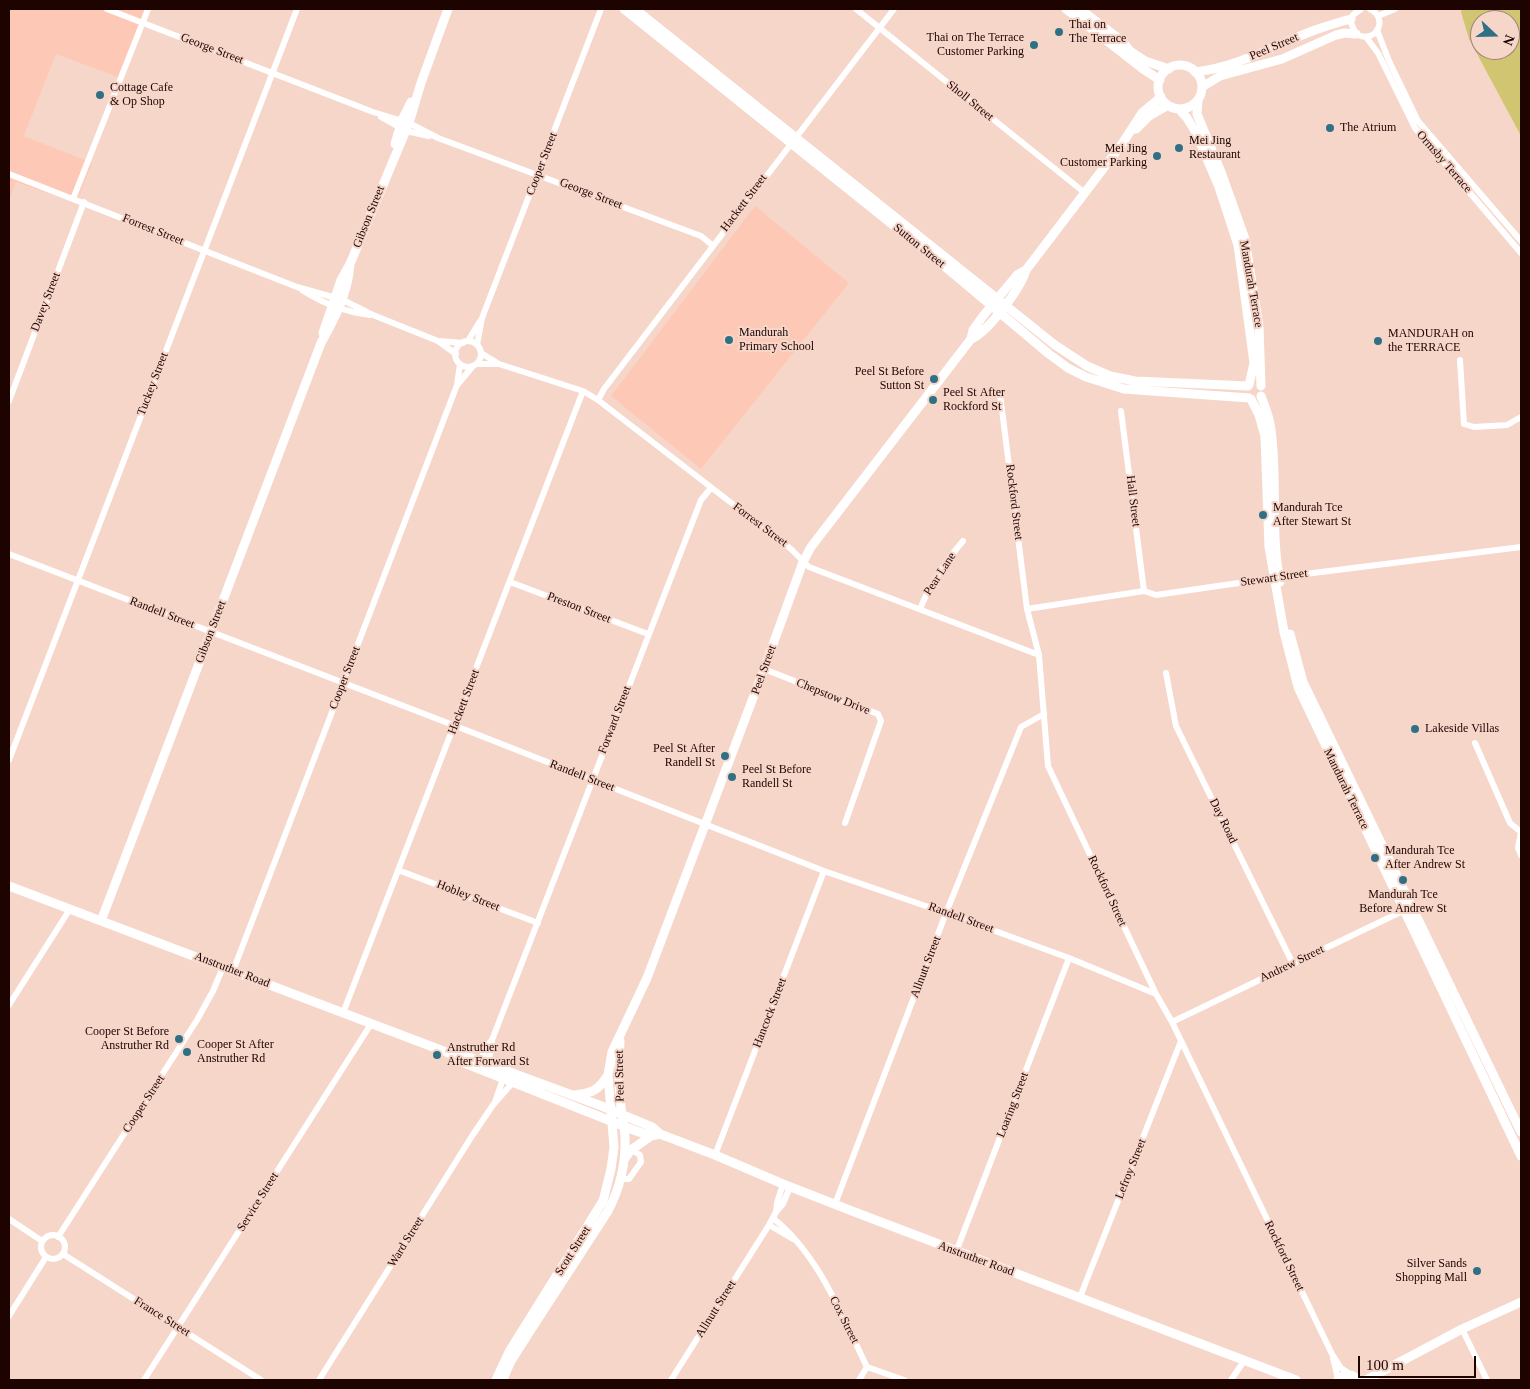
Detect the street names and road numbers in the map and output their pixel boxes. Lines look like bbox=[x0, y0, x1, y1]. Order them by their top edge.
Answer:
street label: George Street bbox=[179, 30, 245, 68]
street label: Peel Street bbox=[1247, 30, 1301, 64]
street label: Sholl Street bbox=[944, 78, 996, 124]
street label: Ormsby Terrace bbox=[1413, 128, 1475, 196]
street label: Cooper Street bbox=[523, 130, 561, 198]
street label: Hackett Street bbox=[718, 171, 770, 235]
street label: George Street bbox=[558, 175, 624, 213]
street label: Gibson Street bbox=[350, 184, 388, 250]
street label: Forrest Street bbox=[120, 211, 186, 249]
street label: Sutton Street bbox=[890, 221, 948, 271]
street label: Mandurah Terrace bbox=[1236, 239, 1266, 329]
street label: Davey Street bbox=[28, 270, 64, 334]
street label: Tuckey Street bbox=[134, 350, 172, 418]
street label: Rockford Street bbox=[1002, 463, 1026, 541]
street label: Hall Street bbox=[1123, 474, 1143, 528]
street label: Forrest Street bbox=[730, 500, 790, 550]
street label: Pear Lane bbox=[921, 550, 959, 598]
street label: Stewart Street bbox=[1240, 566, 1308, 590]
street label: Preston Street bbox=[545, 589, 613, 627]
street label: Randell Street bbox=[128, 594, 196, 632]
street label: Gibson Street bbox=[193, 599, 229, 665]
street label: Peel Street bbox=[748, 643, 780, 697]
street label: Cooper Street bbox=[326, 644, 364, 712]
street label: Hackett Street bbox=[445, 668, 483, 736]
street label: Chepstow Drive bbox=[794, 676, 872, 718]
street label: Forward Street bbox=[595, 684, 635, 756]
street label: Mandurah Terrace bbox=[1320, 746, 1372, 832]
street label: Randell Street bbox=[548, 757, 616, 795]
street label: Day Road bbox=[1206, 796, 1240, 846]
street label: Rockford Street bbox=[1084, 853, 1130, 929]
street label: Hobley Street bbox=[434, 877, 502, 915]
street label: Randell Street bbox=[926, 900, 996, 936]
street label: Allnutt Street bbox=[908, 934, 944, 1000]
street label: Andrew Street bbox=[1258, 942, 1326, 986]
street label: Anstruther Road bbox=[192, 949, 272, 991]
street label: Hancock Street bbox=[750, 976, 790, 1050]
street label: Peel Street bbox=[612, 1050, 628, 1102]
street label: Loaring Street bbox=[994, 1070, 1032, 1140]
street label: Cooper Street bbox=[120, 1072, 168, 1136]
street label: Lefroy Street bbox=[1112, 1137, 1150, 1201]
street label: Service Street bbox=[234, 1170, 282, 1234]
street label: Ward Street bbox=[385, 1214, 427, 1270]
street label: Rockford Street bbox=[1261, 1219, 1307, 1293]
street label: Scott Street bbox=[552, 1224, 594, 1278]
street label: Anstruther Road bbox=[936, 1239, 1016, 1279]
street label: Allnutt Street bbox=[693, 1278, 739, 1340]
street label: France Street bbox=[131, 1294, 193, 1340]
street label: Cox Street bbox=[826, 1294, 862, 1346]

